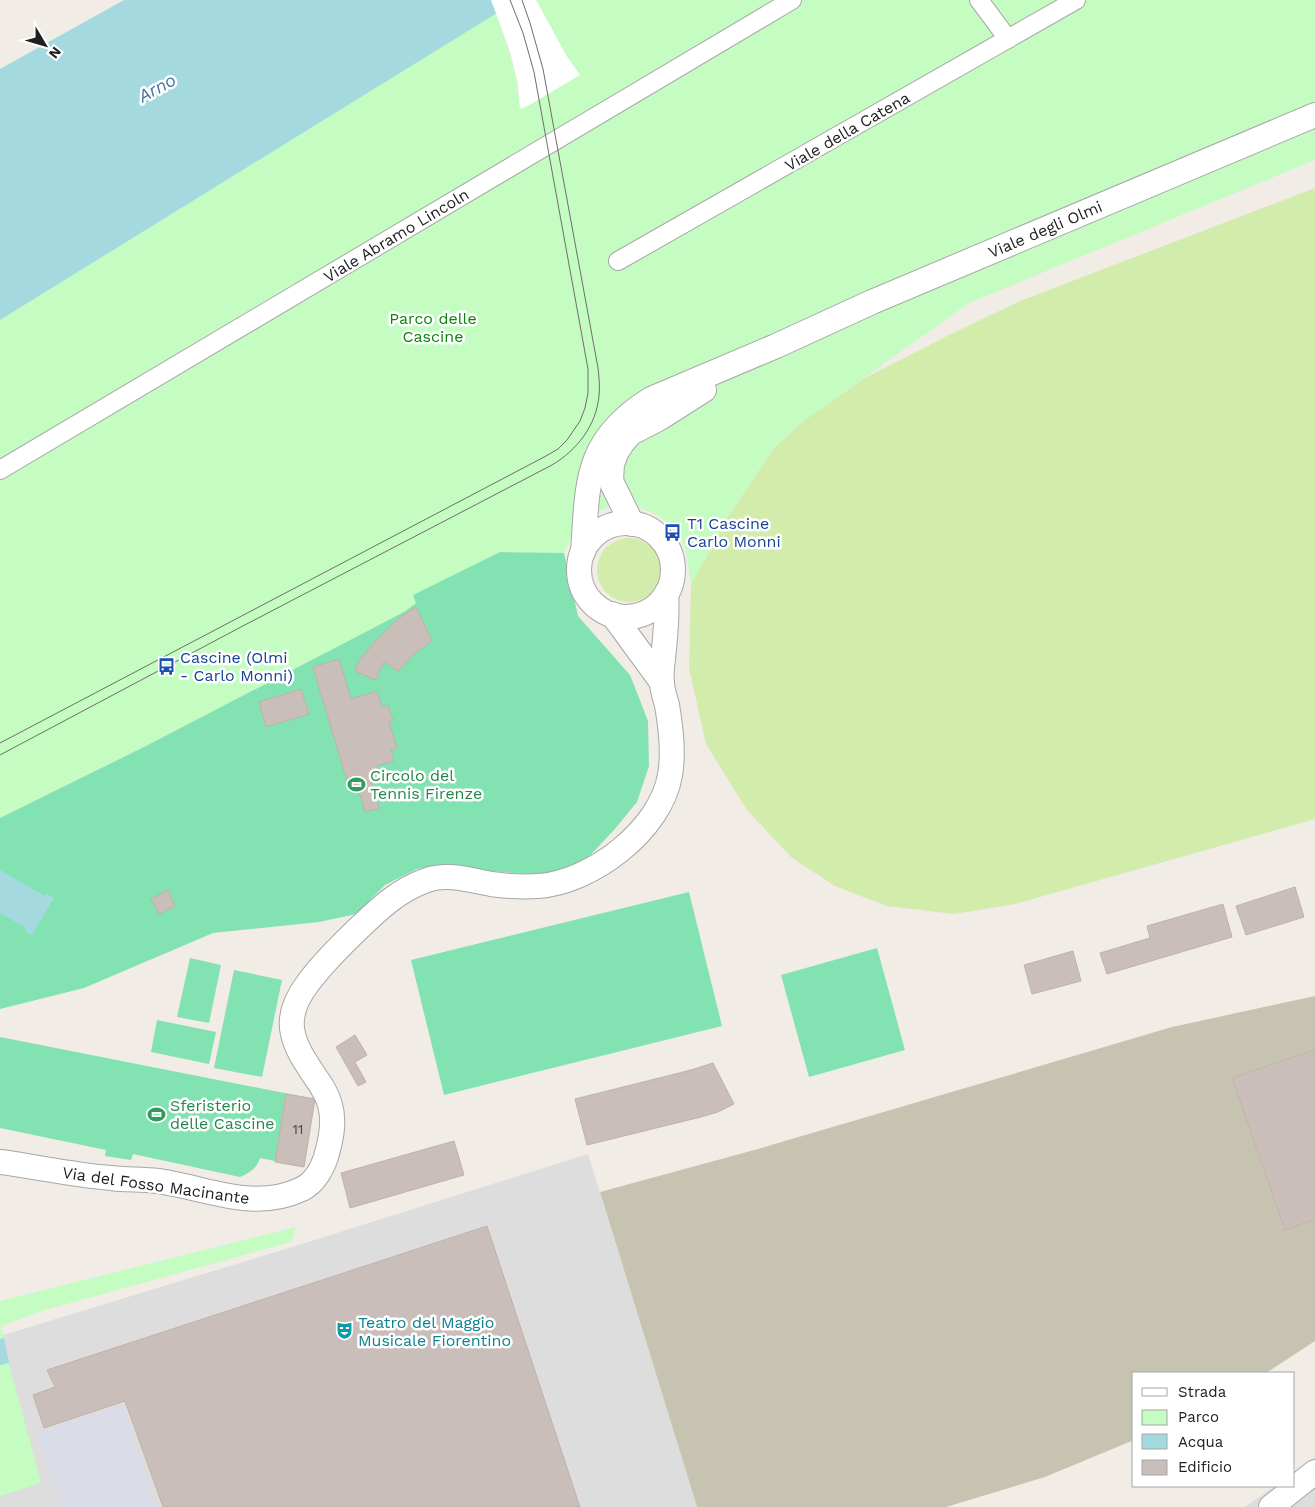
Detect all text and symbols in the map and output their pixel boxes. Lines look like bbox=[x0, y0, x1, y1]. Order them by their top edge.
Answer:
north arrow bbox=[20, 20, 70, 70]
text: N bbox=[46, 44, 65, 62]
water label: Arno bbox=[133, 69, 179, 107]
street label: Viale della Catena bbox=[781, 88, 913, 175]
street label: Viale Abramo Lincoln bbox=[320, 185, 472, 286]
street label: Viale degli Olmi bbox=[985, 197, 1105, 262]
park label: Parco delle Cascine bbox=[389, 309, 477, 346]
place label: T1 Cascine Carlo Monni bbox=[687, 514, 781, 551]
bus stop icon: T1 Cascine Carlo Monni bbox=[663, 522, 683, 542]
place label: Cascine (Olmi - Carlo Monni) bbox=[180, 648, 293, 685]
bus stop icon: Cascine (Olmi - Carlo Monni) bbox=[156, 656, 176, 676]
place label: Circolo del Tennis Firenze bbox=[370, 766, 482, 803]
sports icon: Circolo del Tennis Firenze bbox=[346, 774, 366, 794]
place label: Sferisterio delle Cascine bbox=[170, 1096, 275, 1133]
sports icon: Sferisterio delle Cascine bbox=[146, 1104, 166, 1124]
house number: 11 bbox=[293, 1121, 303, 1137]
street label: Via del Fosso Macinante bbox=[61, 1163, 251, 1208]
place label: Teatro del Maggio Musicale Fiorentino bbox=[358, 1313, 511, 1350]
theatre icon: Teatro del Maggio Musicale Fiorentino bbox=[334, 1321, 354, 1341]
legend bbox=[1132, 1372, 1295, 1487]
text: Strada bbox=[1178, 1383, 1227, 1401]
text: Parco bbox=[1178, 1408, 1219, 1426]
text: Acqua bbox=[1178, 1433, 1224, 1451]
text: Edificio bbox=[1178, 1458, 1232, 1476]

